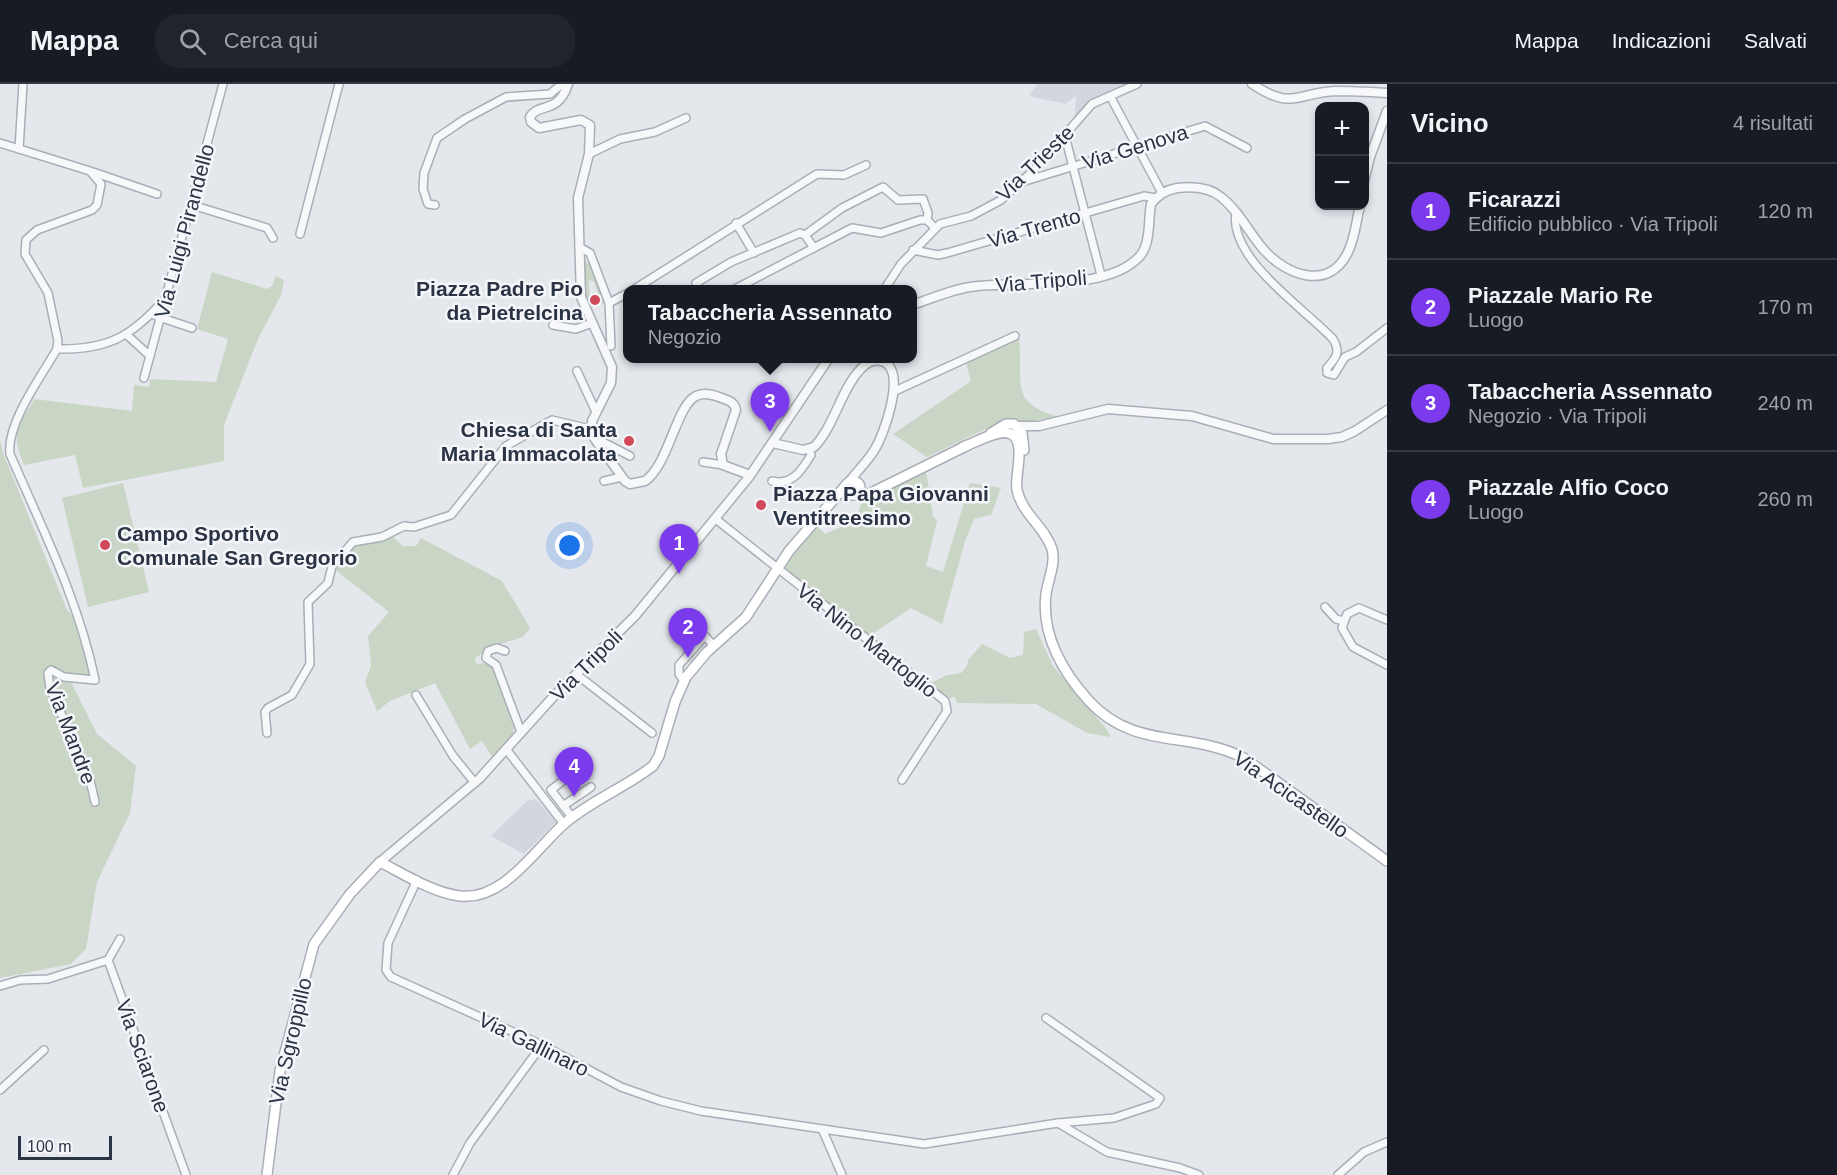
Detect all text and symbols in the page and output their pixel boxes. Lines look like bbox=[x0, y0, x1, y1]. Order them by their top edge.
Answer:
search box bbox=[155, 14, 575, 68]
text: Mappa bbox=[30, 25, 119, 56]
icon: search bbox=[176, 25, 209, 58]
text: Cerca qui bbox=[224, 28, 318, 53]
text: Mappa bbox=[1515, 29, 1579, 52]
text: Indicazioni bbox=[1612, 29, 1711, 52]
text: Salvati bbox=[1744, 29, 1807, 52]
map controls bbox=[1315, 102, 1369, 210]
button: + bbox=[1315, 102, 1369, 156]
text: Vicino bbox=[1411, 108, 1489, 138]
text: 4 risultati bbox=[1733, 112, 1813, 134]
street label: Via Trieste bbox=[991, 120, 1079, 206]
street label: Via Genova bbox=[1079, 120, 1191, 174]
street label: Via Luigi Pirandello bbox=[150, 141, 218, 321]
button: − bbox=[1315, 156, 1369, 210]
text: Ficarazzi bbox=[1468, 187, 1561, 212]
text: 1 bbox=[1425, 200, 1436, 222]
text: 120 m bbox=[1757, 200, 1813, 222]
street label: Via Trento bbox=[985, 204, 1083, 252]
text: Edificio pubblico · Via Tripoli bbox=[1468, 213, 1718, 235]
street label: Via Tripoli bbox=[994, 266, 1088, 296]
place label: Piazza Padre Pio da Pietrelcina bbox=[416, 277, 583, 324]
text: Piazzale Mario Re bbox=[1468, 283, 1653, 308]
popup bbox=[623, 285, 917, 363]
marker: Piazza Padre Pio da Pietrelcina bbox=[588, 293, 602, 307]
text: 2 bbox=[1425, 296, 1436, 318]
text: 170 m bbox=[1757, 296, 1813, 318]
text: Tabaccheria Assennato bbox=[648, 300, 892, 325]
text: Luogo bbox=[1468, 309, 1524, 331]
text: Negozio bbox=[648, 326, 721, 348]
text: Tabaccheria Assennato bbox=[1468, 379, 1713, 404]
pin: 3 bbox=[750, 382, 790, 432]
text: 3 bbox=[1425, 392, 1436, 414]
text: 240 m bbox=[1757, 392, 1813, 414]
text: Negozio · Via Tripoli bbox=[1468, 405, 1647, 427]
place label: Chiesa di Santa Maria Immacolata bbox=[441, 418, 617, 465]
marker: Chiesa di Santa Maria Immacolata bbox=[622, 434, 636, 448]
text: Piazzale Alfio Coco bbox=[1468, 475, 1669, 500]
place label: Piazza Papa Giovanni Ventitreesimo bbox=[773, 482, 989, 529]
text: 4 bbox=[1425, 488, 1436, 510]
text: 260 m bbox=[1757, 488, 1813, 510]
marker: Piazza Papa Giovanni Ventitreesimo bbox=[754, 498, 768, 512]
text: Luogo bbox=[1468, 501, 1524, 523]
place label: Campo Sportivo Comunale San Gregorio bbox=[117, 522, 357, 569]
pin: 1 bbox=[660, 524, 698, 574]
your location bbox=[555, 531, 584, 560]
marker: Campo Sportivo Comunale San Gregorio bbox=[98, 538, 112, 552]
street label: Via Nino Martoglio bbox=[792, 578, 942, 702]
pin: 2 bbox=[668, 608, 708, 658]
street label: Via Tripoli bbox=[545, 624, 627, 706]
street label: Via Mandre bbox=[41, 679, 101, 787]
street label: Via Acicastello bbox=[1229, 746, 1353, 842]
pin: 4 bbox=[554, 748, 594, 797]
street label: Via Sgroppillo bbox=[264, 975, 316, 1107]
street label: Via Sciarone bbox=[112, 996, 174, 1116]
street label: Via Gallinaro bbox=[475, 1007, 593, 1081]
scale bar bbox=[18, 1133, 112, 1160]
text: 100 m bbox=[27, 1138, 71, 1155]

